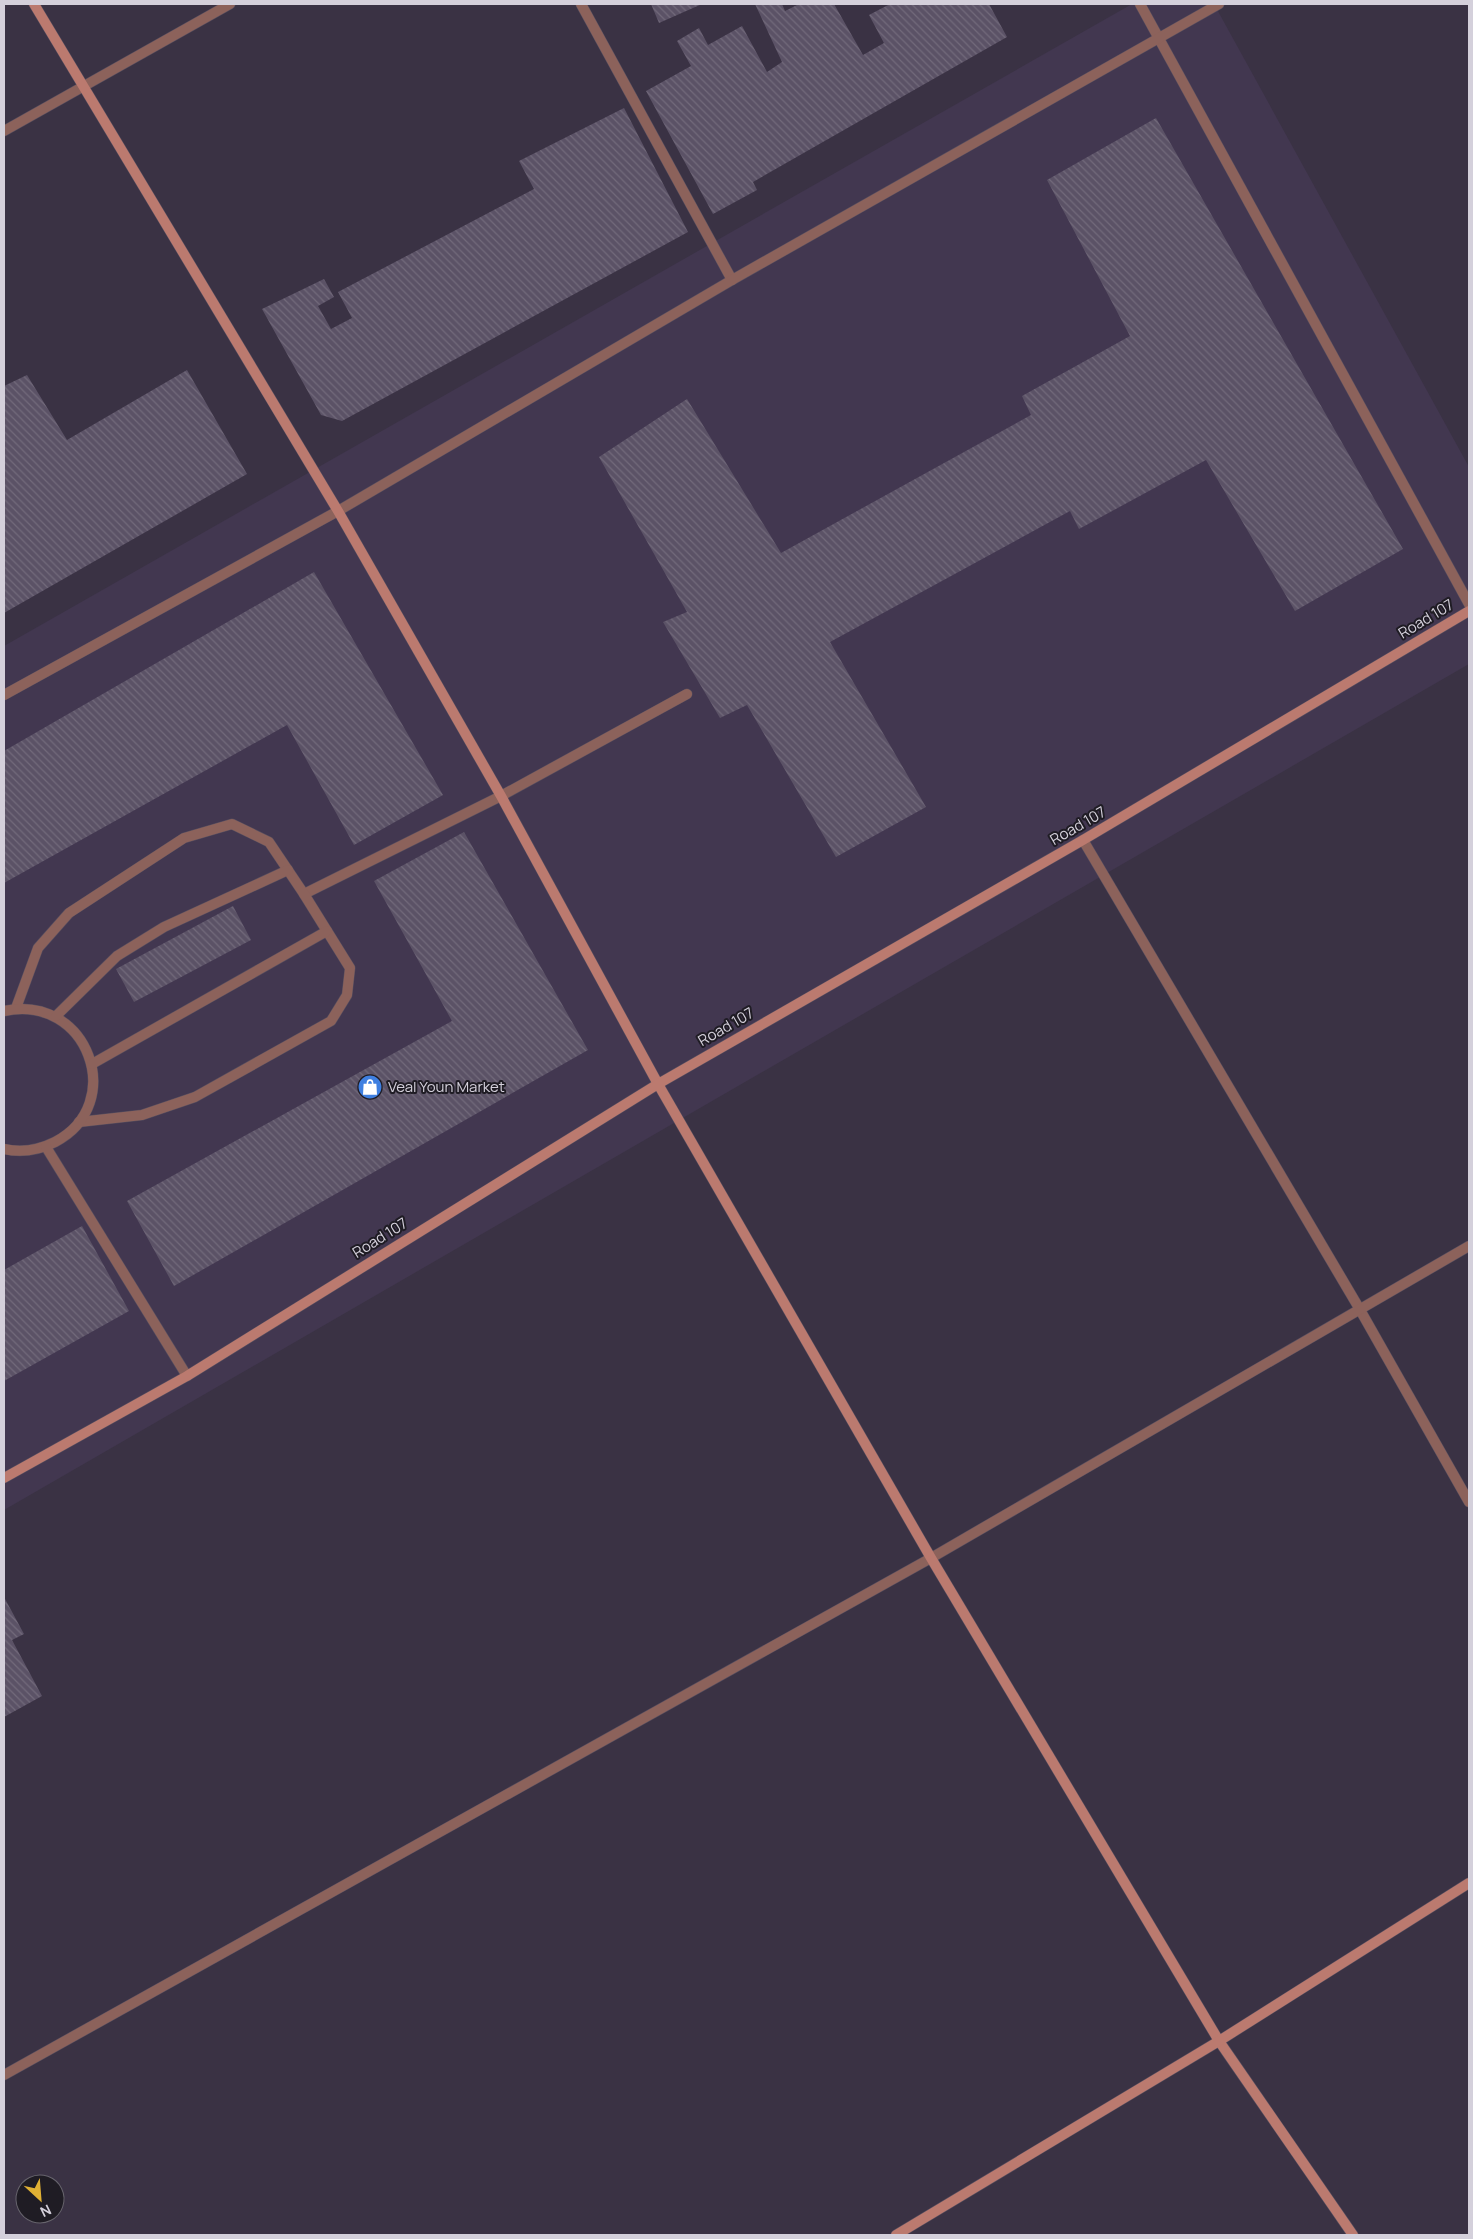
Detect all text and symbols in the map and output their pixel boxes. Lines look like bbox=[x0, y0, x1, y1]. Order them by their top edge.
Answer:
street label: Road 107 bbox=[1394, 594, 1457, 643]
street label: Road 107 bbox=[1046, 801, 1109, 850]
street label: Road 107 bbox=[694, 1002, 757, 1051]
shop icon: Veal Youn Market bbox=[357, 1074, 383, 1100]
place label: Veal Youn Market bbox=[388, 1076, 505, 1097]
street label: Road 107 bbox=[348, 1212, 411, 1263]
north arrow bbox=[15, 2174, 65, 2224]
text: N bbox=[37, 2200, 55, 2222]

